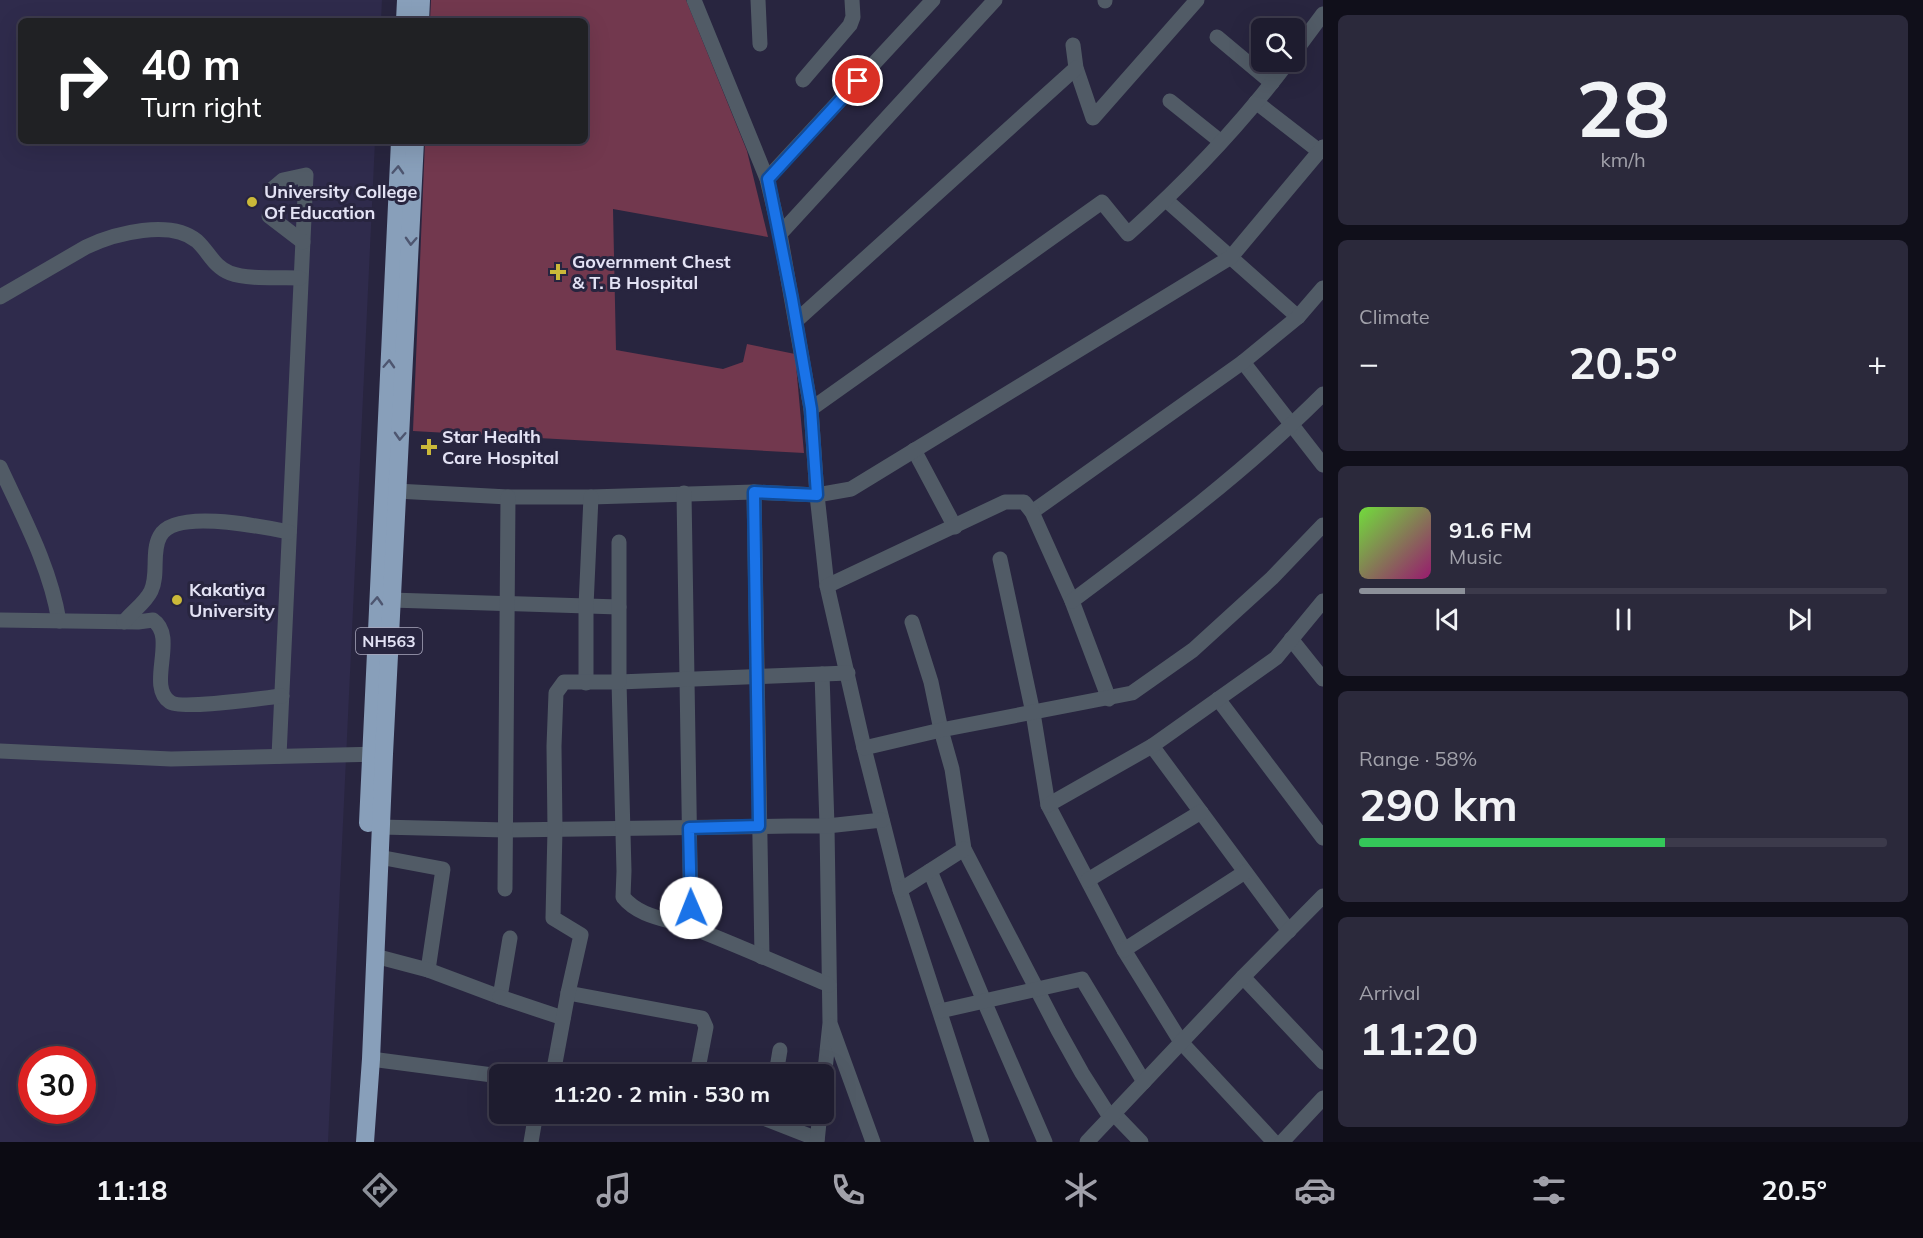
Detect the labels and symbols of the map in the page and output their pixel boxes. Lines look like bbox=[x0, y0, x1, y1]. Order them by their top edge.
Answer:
pin bbox=[832, 55, 883, 106]
one-way arrow bbox=[392, 165, 405, 174]
place label: University College Of Education bbox=[264, 180, 418, 224]
marker: University College Of Education bbox=[245, 195, 259, 209]
one-way arrow bbox=[404, 237, 417, 246]
place label: Government Chest & T. B Hospital bbox=[572, 250, 731, 294]
marker: Government Chest & T. B Hospital bbox=[549, 263, 567, 281]
one-way arrow bbox=[382, 360, 395, 369]
place label: Star Health Care Hospital bbox=[442, 425, 559, 469]
one-way arrow bbox=[393, 432, 406, 441]
marker: Star Health Care Hospital bbox=[420, 438, 438, 456]
place label: Kakatiya University bbox=[189, 578, 275, 622]
marker: Kakatiya University bbox=[170, 593, 184, 607]
one-way arrow bbox=[371, 597, 384, 606]
road number: NH563 bbox=[356, 628, 422, 654]
position arrow bbox=[659, 876, 723, 940]
speed limit sign: 30 bbox=[18, 1046, 96, 1124]

